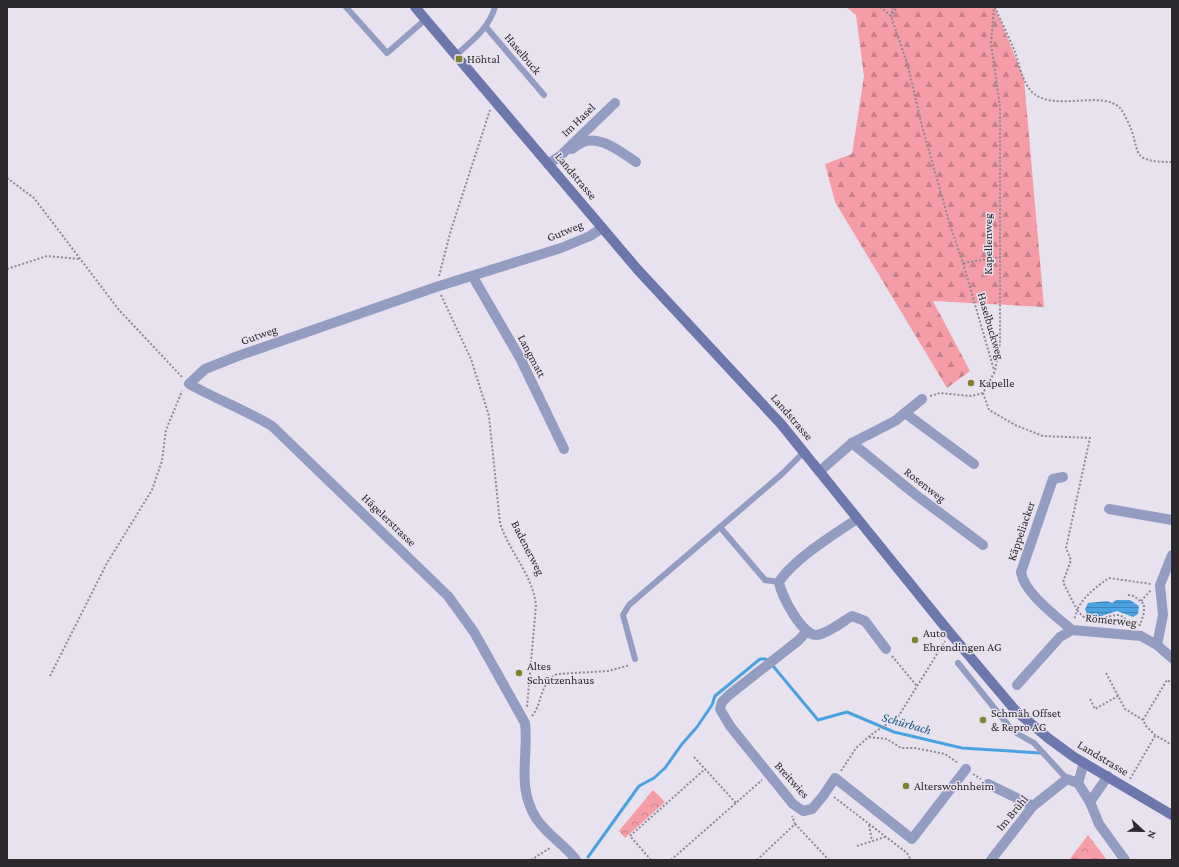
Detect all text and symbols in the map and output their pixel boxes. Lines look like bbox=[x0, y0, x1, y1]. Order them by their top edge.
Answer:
street label: Haselbuck bbox=[502, 30, 545, 78]
place label: Höhtal bbox=[467, 52, 500, 66]
marker: Höhtal bbox=[454, 54, 464, 64]
street label: Im Hasel bbox=[558, 100, 598, 140]
street label: Landstrasse bbox=[552, 150, 600, 202]
street label: Kapellenweg bbox=[981, 213, 995, 275]
street label: Gutweg bbox=[545, 217, 585, 245]
street label: Haselbuckweg bbox=[975, 291, 1007, 361]
street label: Gutweg bbox=[239, 322, 279, 348]
street label: Langmatt bbox=[515, 332, 550, 381]
place label: Kapelle bbox=[979, 376, 1014, 390]
marker: Kapelle bbox=[966, 378, 976, 388]
street label: Landstrasse bbox=[768, 391, 816, 443]
street label: Rosenweg bbox=[902, 465, 949, 506]
street label: Hägelerstrasse bbox=[359, 491, 419, 549]
street label: Käppeliacker bbox=[1004, 499, 1038, 563]
street label: Badenerweg bbox=[508, 518, 548, 578]
street label: Römerweg bbox=[1085, 610, 1138, 630]
place label: Auto Ehrendingen AG bbox=[923, 626, 1002, 654]
marker: Auto Ehrendingen AG bbox=[910, 635, 920, 645]
place label: Altes Schützenhaus bbox=[527, 659, 594, 687]
marker: Altes Schützenhaus bbox=[514, 668, 524, 678]
place label: Schmäh Offset & Repro AG bbox=[991, 706, 1062, 734]
water label: Schürbach bbox=[881, 709, 933, 738]
marker: Schmäh Offset & Repro AG bbox=[978, 715, 988, 725]
street label: Landstrasse bbox=[1075, 737, 1131, 779]
street label: Breitwies bbox=[772, 759, 812, 802]
place label: Alterswohnheim bbox=[914, 779, 994, 793]
marker: Alterswohnheim bbox=[901, 781, 911, 791]
street label: Im Brühl bbox=[993, 792, 1031, 834]
north arrow bbox=[1123, 811, 1163, 851]
text: N bbox=[1145, 829, 1159, 841]

